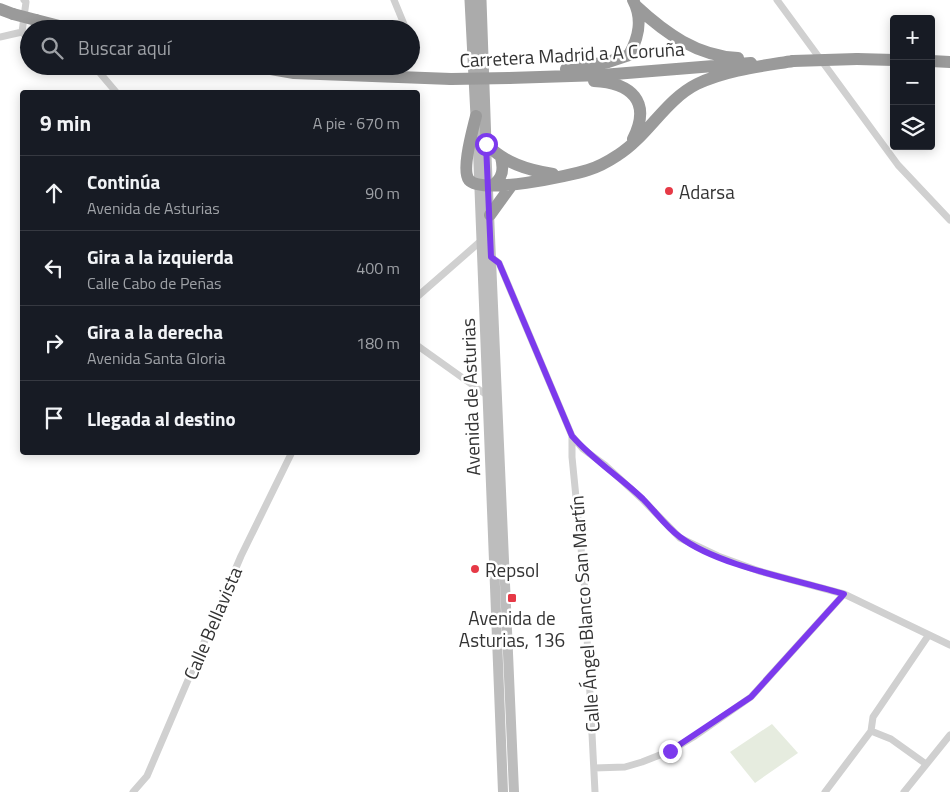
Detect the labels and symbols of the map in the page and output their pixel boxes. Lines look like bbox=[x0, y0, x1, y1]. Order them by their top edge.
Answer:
street label: Carretera Madrid a A Coruña bbox=[459, 34, 686, 74]
route start bbox=[475, 133, 498, 156]
place label: Adarsa bbox=[679, 177, 735, 206]
marker: Adarsa bbox=[663, 185, 675, 197]
street label: Avenida de Asturias bbox=[453, 318, 487, 476]
street label: Calle Ángel Blanco San Martín bbox=[561, 495, 607, 733]
place label: Repsol bbox=[485, 555, 539, 584]
street label: Calle Bellavista bbox=[175, 562, 249, 684]
marker: Repsol bbox=[469, 563, 481, 575]
marker: Avenida de Asturias, 136 bbox=[506, 592, 518, 604]
place label: Avenida de Asturias, 136 bbox=[459, 603, 565, 654]
route end bbox=[659, 740, 682, 763]

